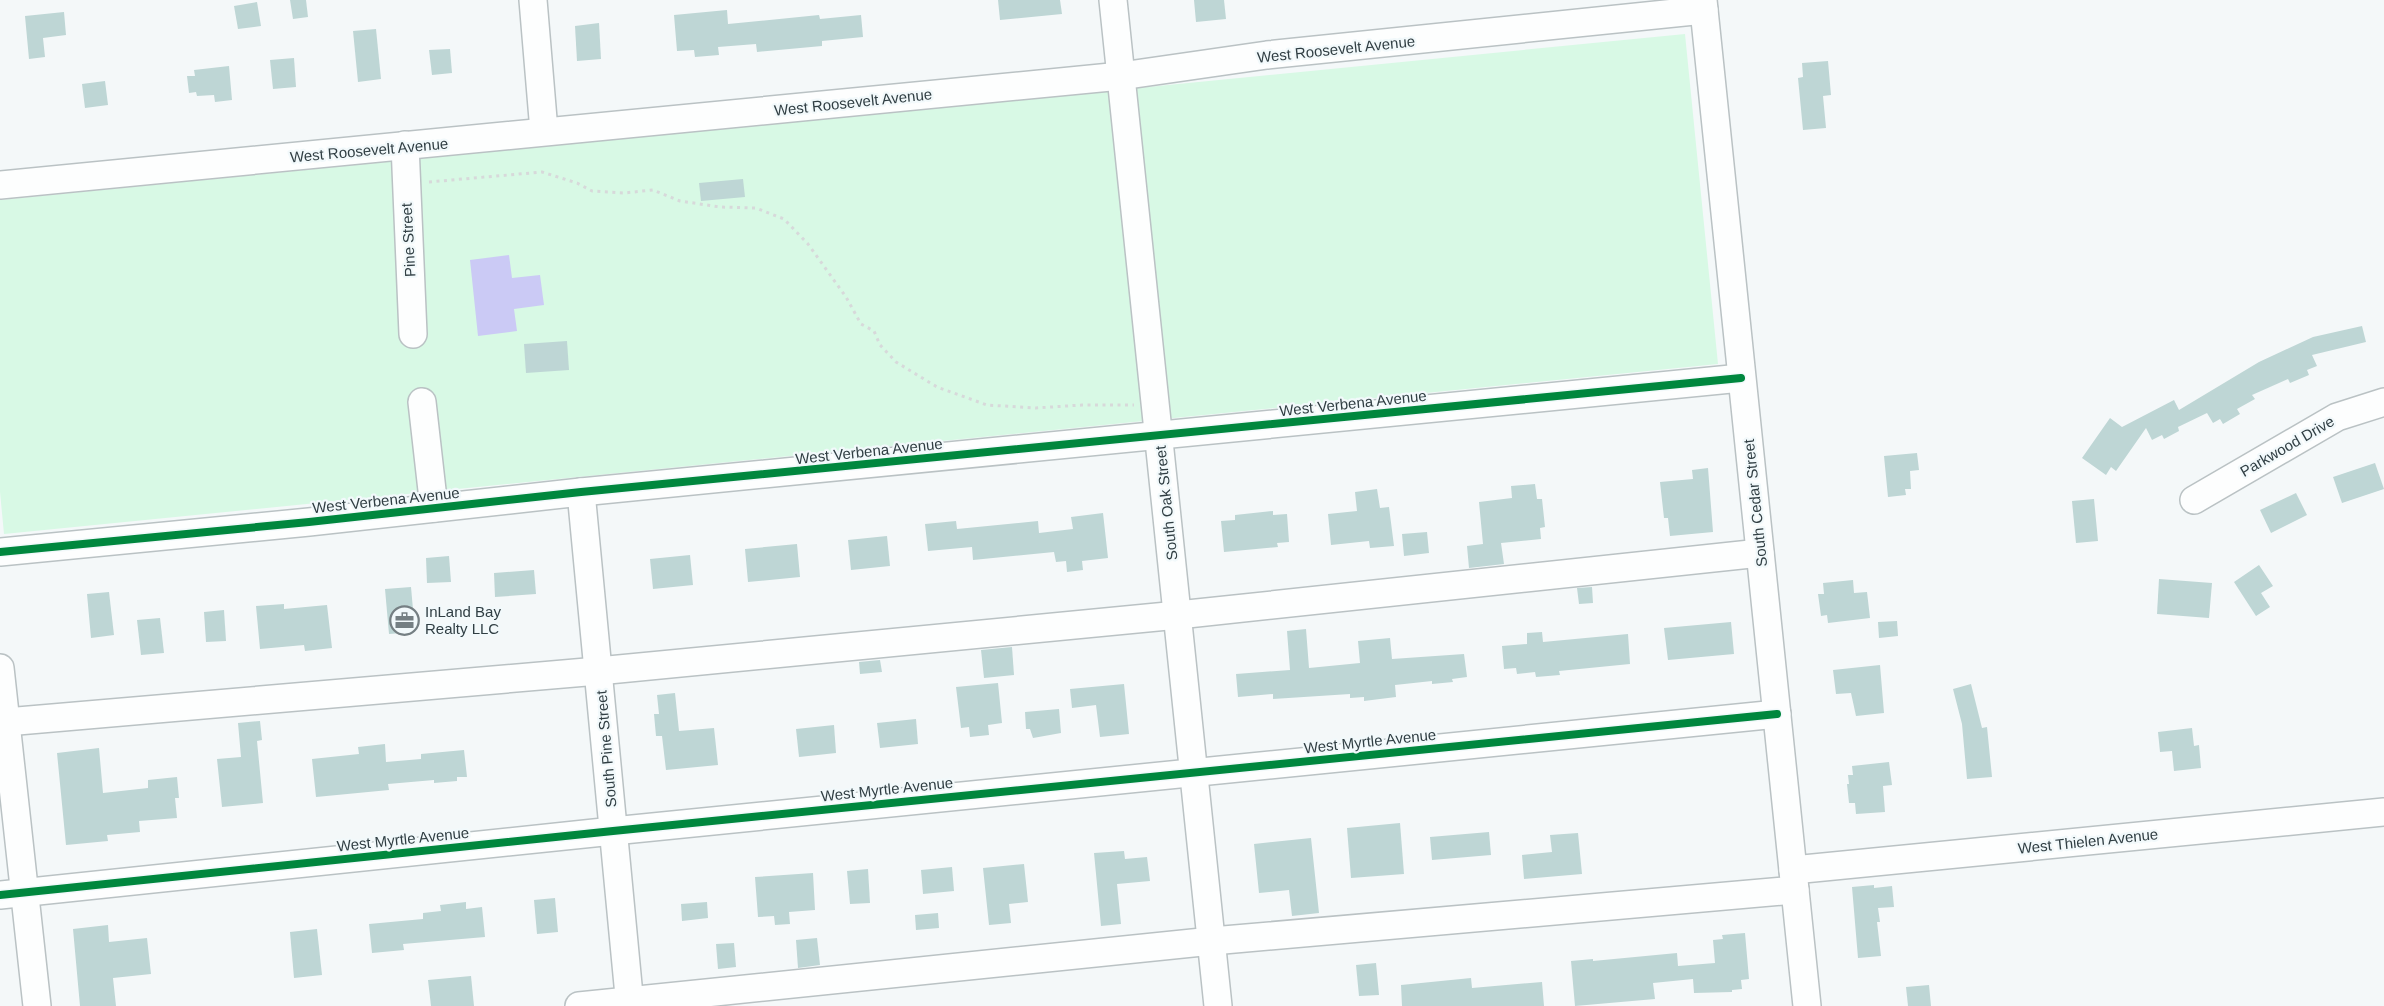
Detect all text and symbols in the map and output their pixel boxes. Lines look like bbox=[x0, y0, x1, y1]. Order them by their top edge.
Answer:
street label: West Roosevelt Avenue bbox=[1256, 32, 1416, 66]
street label: West Roosevelt Avenue bbox=[773, 85, 933, 119]
street label: West Roosevelt Avenue bbox=[289, 135, 449, 165]
street label: Pine Street bbox=[398, 202, 418, 278]
street label: West Verbena Avenue bbox=[1279, 387, 1427, 419]
street label: Parkwood Drive bbox=[2237, 412, 2337, 480]
street label: West Verbena Avenue bbox=[795, 435, 943, 467]
street label: South Cedar Street bbox=[1740, 437, 1770, 568]
street label: South Oak Street bbox=[1151, 444, 1180, 561]
street label: West Verbena Avenue bbox=[312, 484, 460, 516]
place label: InLand Bay Realty LLC bbox=[425, 603, 501, 637]
office icon: InLand Bay Realty LLC bbox=[388, 604, 420, 636]
street label: South Pine Street bbox=[592, 689, 620, 808]
street label: West Myrtle Avenue bbox=[1303, 726, 1437, 756]
street label: West Myrtle Avenue bbox=[820, 774, 954, 804]
street label: West Myrtle Avenue bbox=[336, 824, 470, 854]
street label: West Thielen Avenue bbox=[2017, 825, 2159, 857]

